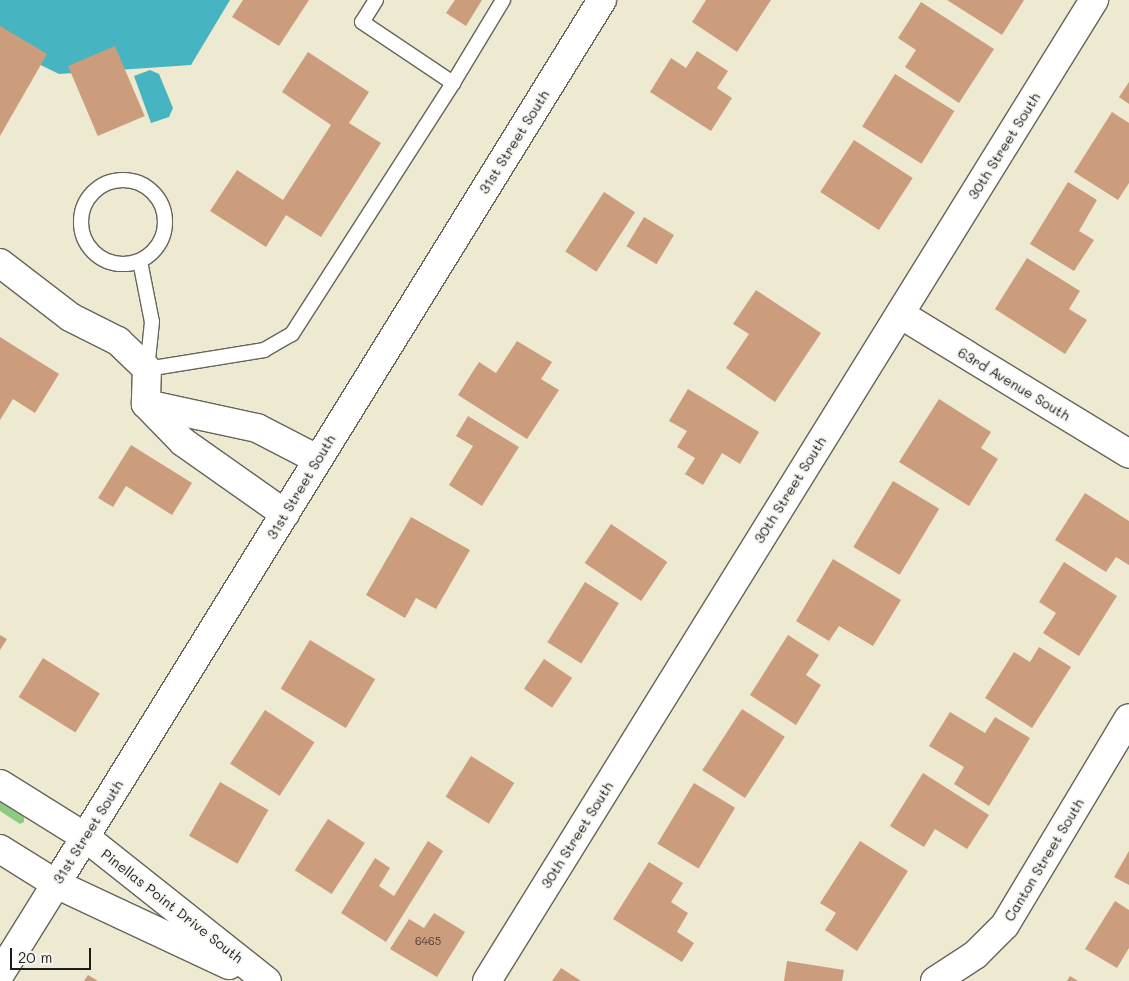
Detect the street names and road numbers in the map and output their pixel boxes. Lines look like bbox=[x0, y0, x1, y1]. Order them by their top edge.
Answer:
street label: 31st Street South bbox=[475, 87, 553, 197]
street label: 30th Street South bbox=[964, 90, 1044, 202]
street label: 63rd Avenue South bbox=[955, 344, 1073, 424]
street label: 31st Street South bbox=[263, 432, 339, 542]
street label: 30th Street South bbox=[750, 434, 830, 546]
street label: 31st Street South bbox=[49, 777, 127, 887]
street label: 30th Street South bbox=[537, 779, 617, 891]
street label: Canton Street South bbox=[1001, 796, 1087, 924]
street label: Pinellas Point Drive South bbox=[98, 845, 246, 967]

